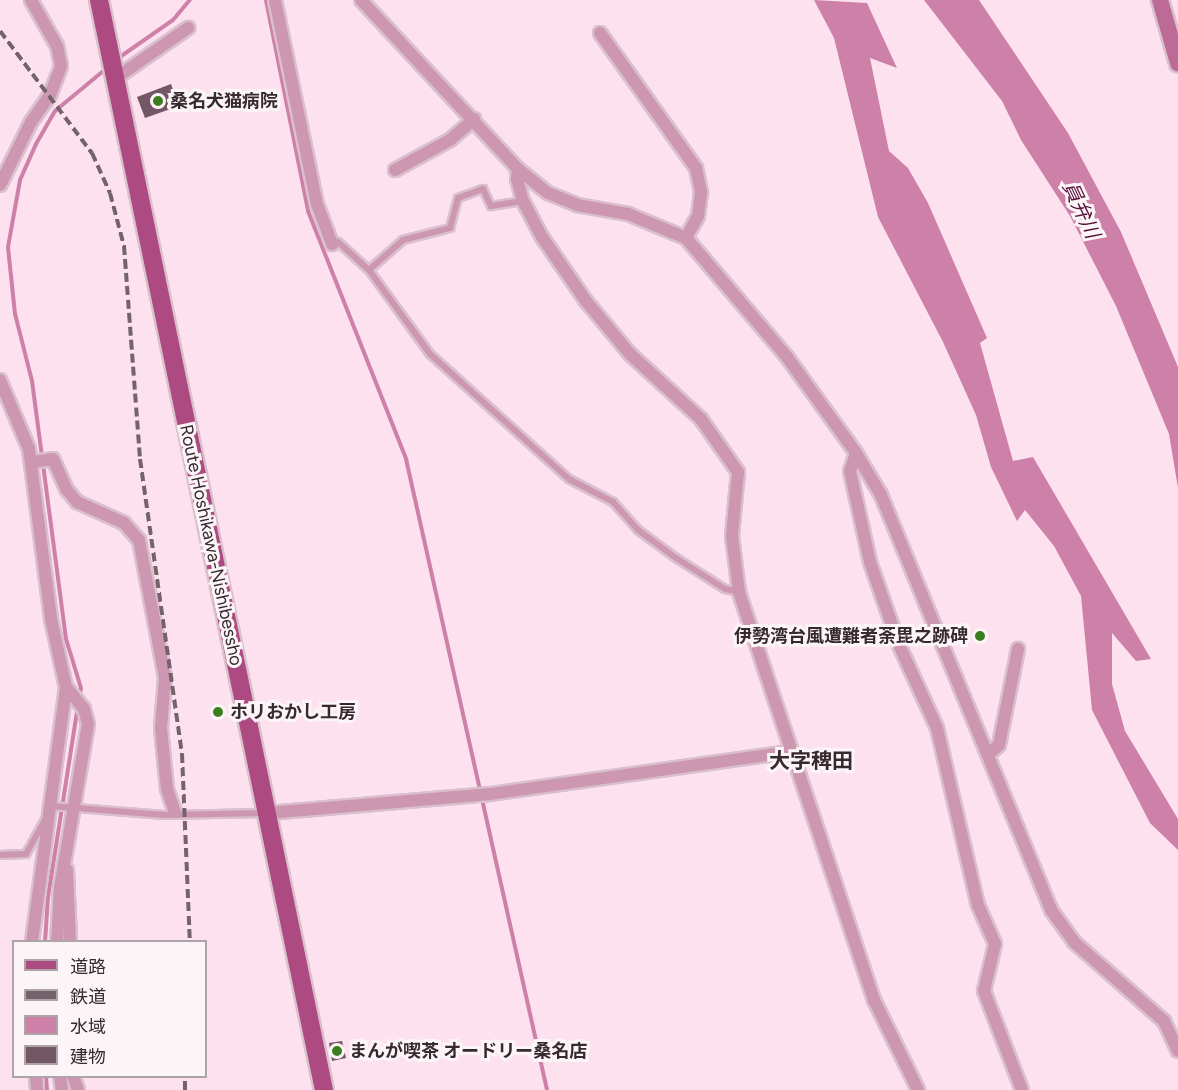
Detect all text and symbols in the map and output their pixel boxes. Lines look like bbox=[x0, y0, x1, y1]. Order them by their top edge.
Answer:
place label: 桑名犬猫病院 bbox=[170, 90, 278, 112]
marker: 桑名犬猫病院 bbox=[151, 94, 165, 108]
water label: 員弁川 bbox=[1057, 178, 1105, 242]
street label: Route Hoshikawa-Nishibessho bbox=[175, 423, 247, 667]
place label: 伊勢湾台風遭難者荼毘之跡碑 bbox=[734, 625, 968, 647]
marker: 伊勢湾台風遭難者荼毘之跡碑 bbox=[973, 629, 987, 643]
place label: ホリおかし工房 bbox=[230, 701, 356, 723]
marker: ホリおかし工房 bbox=[211, 705, 225, 719]
district label: 大字稗田 bbox=[769, 748, 853, 774]
legend bbox=[12, 940, 207, 1078]
text: 道路 bbox=[70, 956, 106, 978]
text: 鉄道 bbox=[70, 986, 106, 1008]
text: 水域 bbox=[70, 1016, 106, 1038]
place label: まんが喫茶 オードリー桑名店 bbox=[349, 1040, 587, 1062]
marker: まんが喫茶 オードリー桑名店 bbox=[330, 1044, 344, 1058]
text: 建物 bbox=[70, 1046, 106, 1068]

